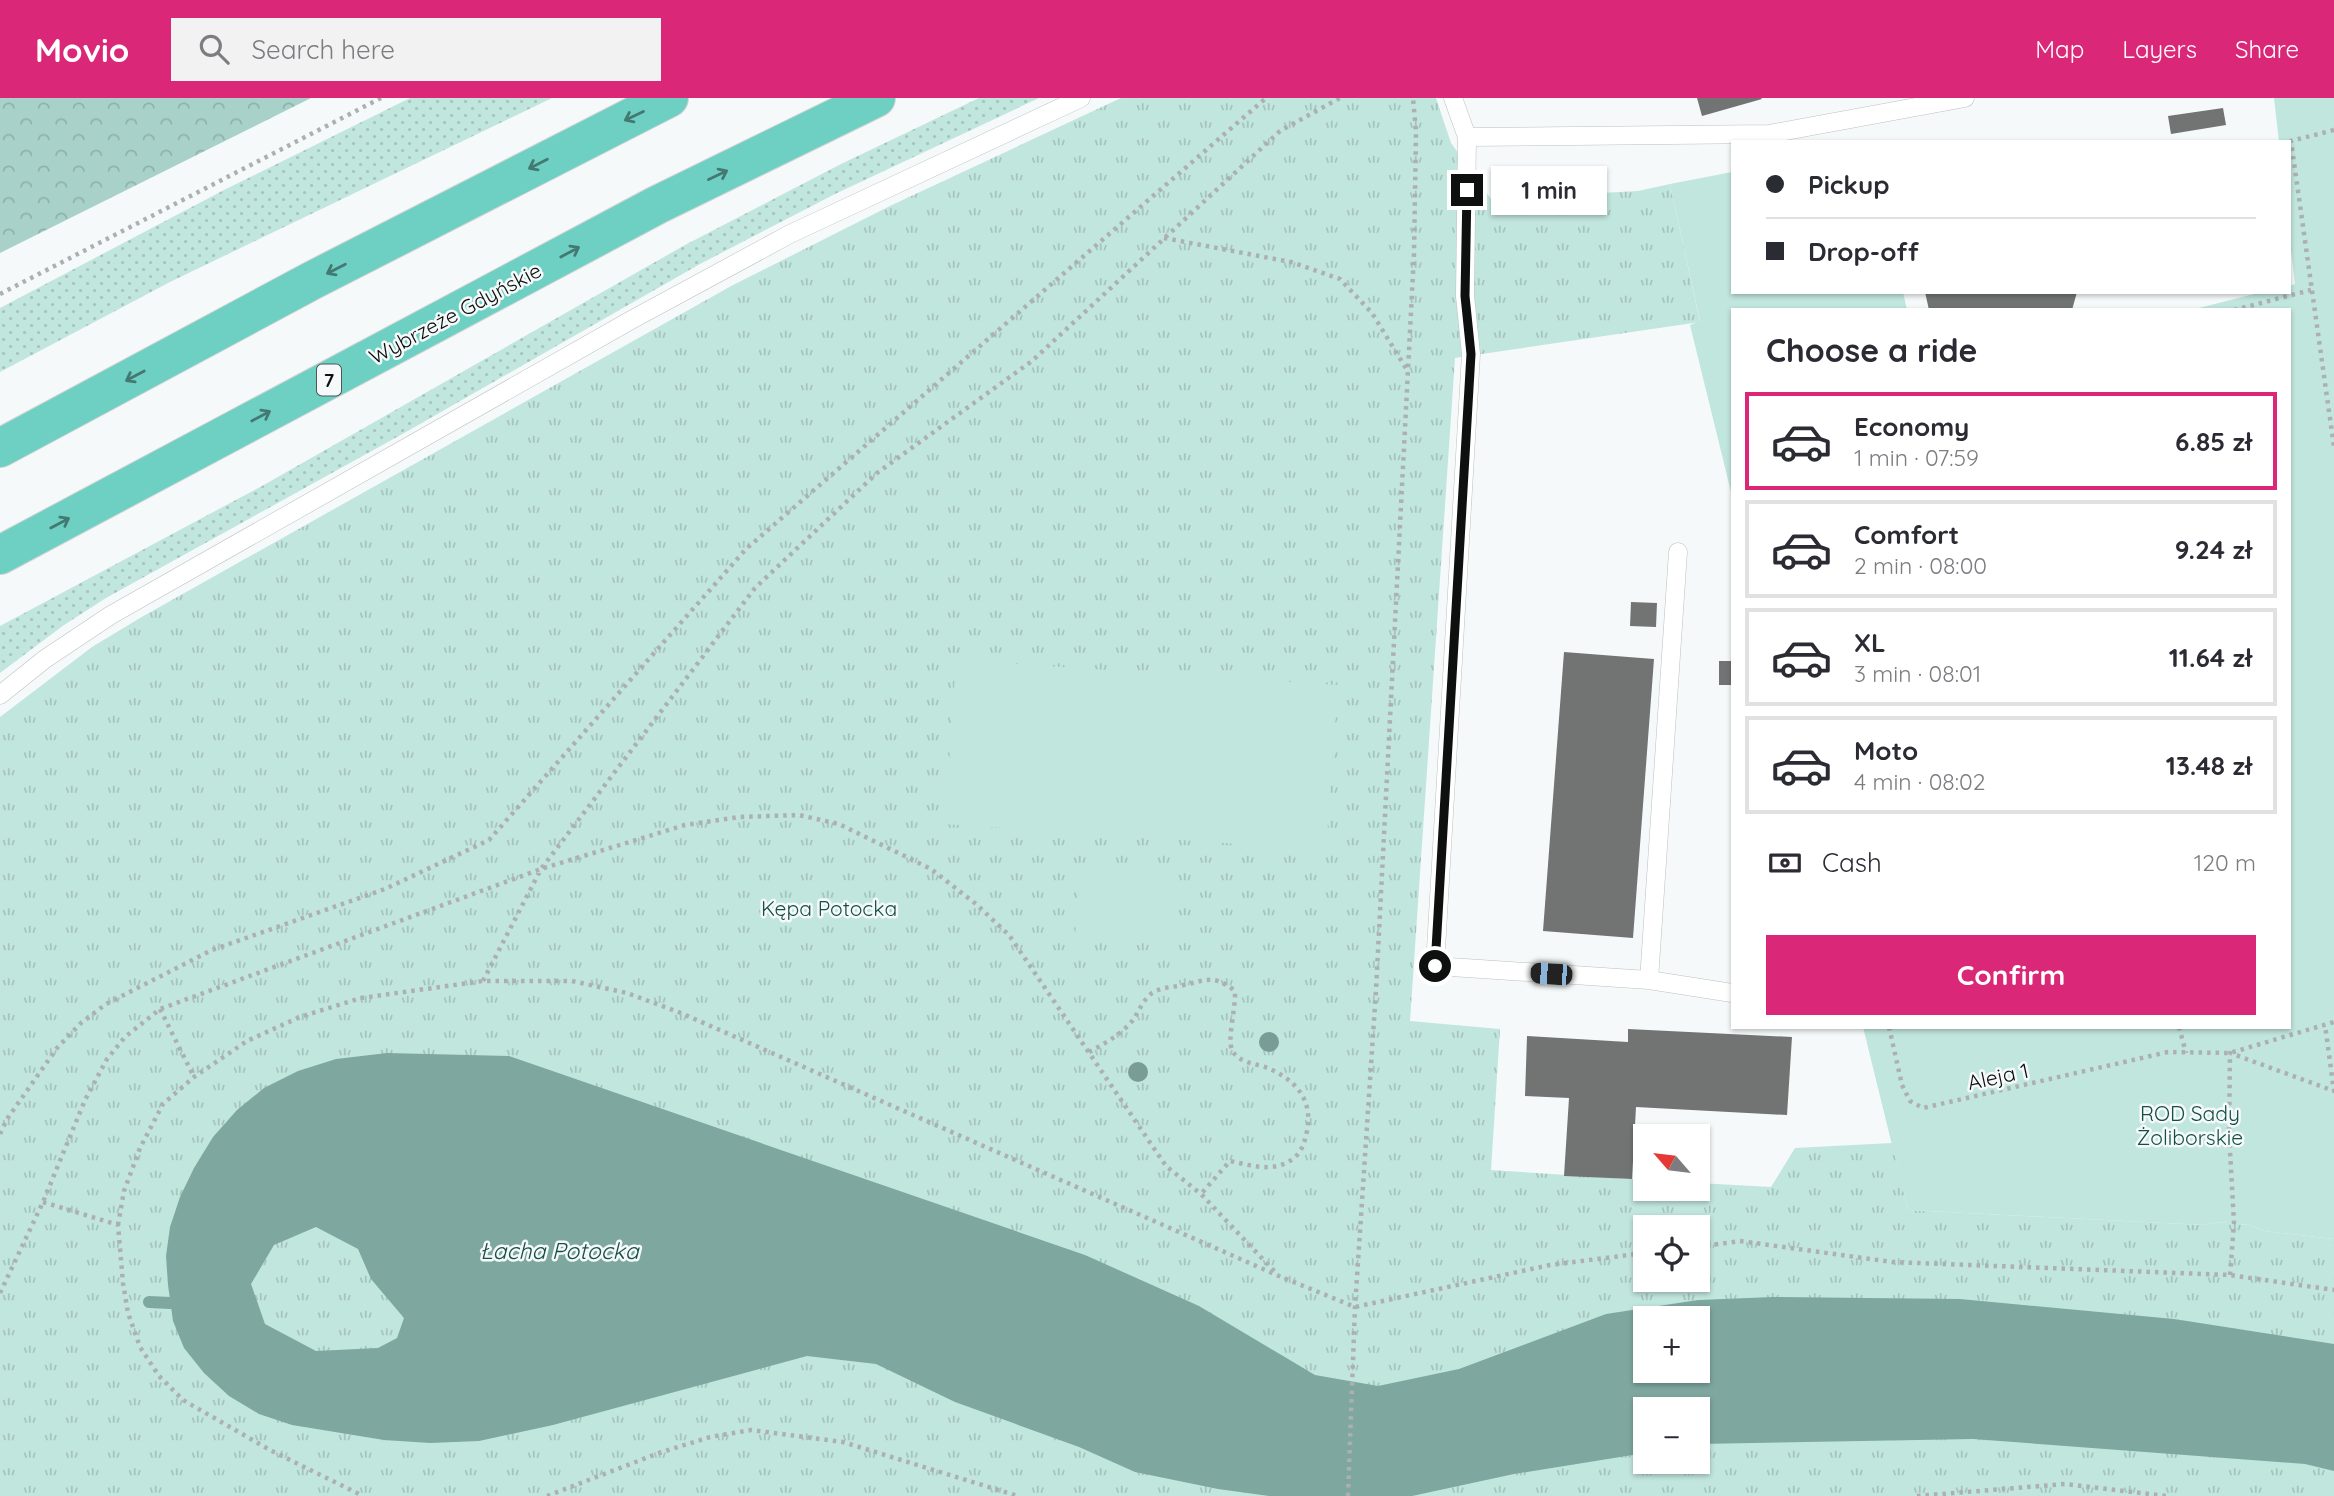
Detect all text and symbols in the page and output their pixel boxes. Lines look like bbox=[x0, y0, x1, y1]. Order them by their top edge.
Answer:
search box bbox=[171, 18, 661, 81]
text: Movio bbox=[35, 29, 129, 70]
icon: search bbox=[195, 30, 233, 68]
text: Search here bbox=[251, 33, 395, 66]
text: Map bbox=[2035, 34, 2084, 64]
text: Layers bbox=[2122, 34, 2197, 64]
text: Share bbox=[2235, 34, 2299, 64]
one-way arrow bbox=[624, 109, 645, 123]
one-way arrow bbox=[528, 158, 549, 172]
callout: 1 min bbox=[1492, 166, 1607, 214]
one-way arrow bbox=[707, 168, 728, 182]
text: Pickup bbox=[1808, 168, 1890, 201]
route end bbox=[1451, 174, 1483, 206]
text: 1 min bbox=[1521, 176, 1577, 205]
text: Drop-off bbox=[1808, 235, 1919, 268]
one-way arrow bbox=[559, 244, 580, 258]
street label: Wybrzeże Gdyńskie bbox=[364, 257, 546, 369]
one-way arrow bbox=[326, 262, 347, 276]
text: Choose a ride bbox=[1766, 330, 1978, 370]
road number: 7 bbox=[317, 364, 341, 396]
one-way arrow bbox=[125, 369, 146, 383]
one-way arrow bbox=[250, 409, 271, 422]
icon: car bbox=[1770, 410, 1833, 473]
text: Economy bbox=[1854, 410, 1969, 443]
text: 6.85 zł bbox=[2175, 425, 2252, 458]
text: 1 min · 07:59 bbox=[1854, 443, 1979, 472]
one-way arrow bbox=[49, 516, 70, 529]
icon: car bbox=[1770, 518, 1833, 581]
text: Comfort bbox=[1854, 518, 1959, 551]
text: 9.24 zł bbox=[2175, 533, 2252, 566]
text: 2 min · 08:00 bbox=[1854, 551, 1987, 580]
icon: car bbox=[1770, 626, 1833, 689]
text: XL bbox=[1854, 626, 1886, 659]
text: 11.64 zł bbox=[2169, 641, 2252, 674]
text: 3 min · 08:01 bbox=[1854, 659, 1981, 688]
icon: car bbox=[1770, 734, 1833, 797]
text: Moto bbox=[1854, 734, 1918, 767]
text: 13.48 zł bbox=[2166, 749, 2252, 782]
text: 4 min · 08:02 bbox=[1854, 767, 1985, 796]
icon: cash bbox=[1766, 844, 1804, 882]
text: Cash bbox=[1822, 846, 1882, 879]
text: 120 m bbox=[2194, 848, 2256, 877]
park label: Kępa Potocka bbox=[761, 895, 897, 921]
button: Confirm bbox=[1766, 935, 2256, 1015]
route start bbox=[1419, 950, 1451, 982]
car bbox=[1530, 962, 1573, 986]
street label: Aleja 1 bbox=[1965, 1057, 2031, 1095]
park label: ROD Sady Żoliborskie bbox=[2137, 1100, 2243, 1150]
north arrow bbox=[1633, 1124, 1710, 1200]
map controls bbox=[1633, 1124, 1710, 1474]
button: locate bbox=[1633, 1215, 1710, 1292]
water label: Łacha Potocka bbox=[479, 1236, 640, 1265]
button: + bbox=[1633, 1306, 1710, 1383]
button: − bbox=[1633, 1397, 1710, 1474]

